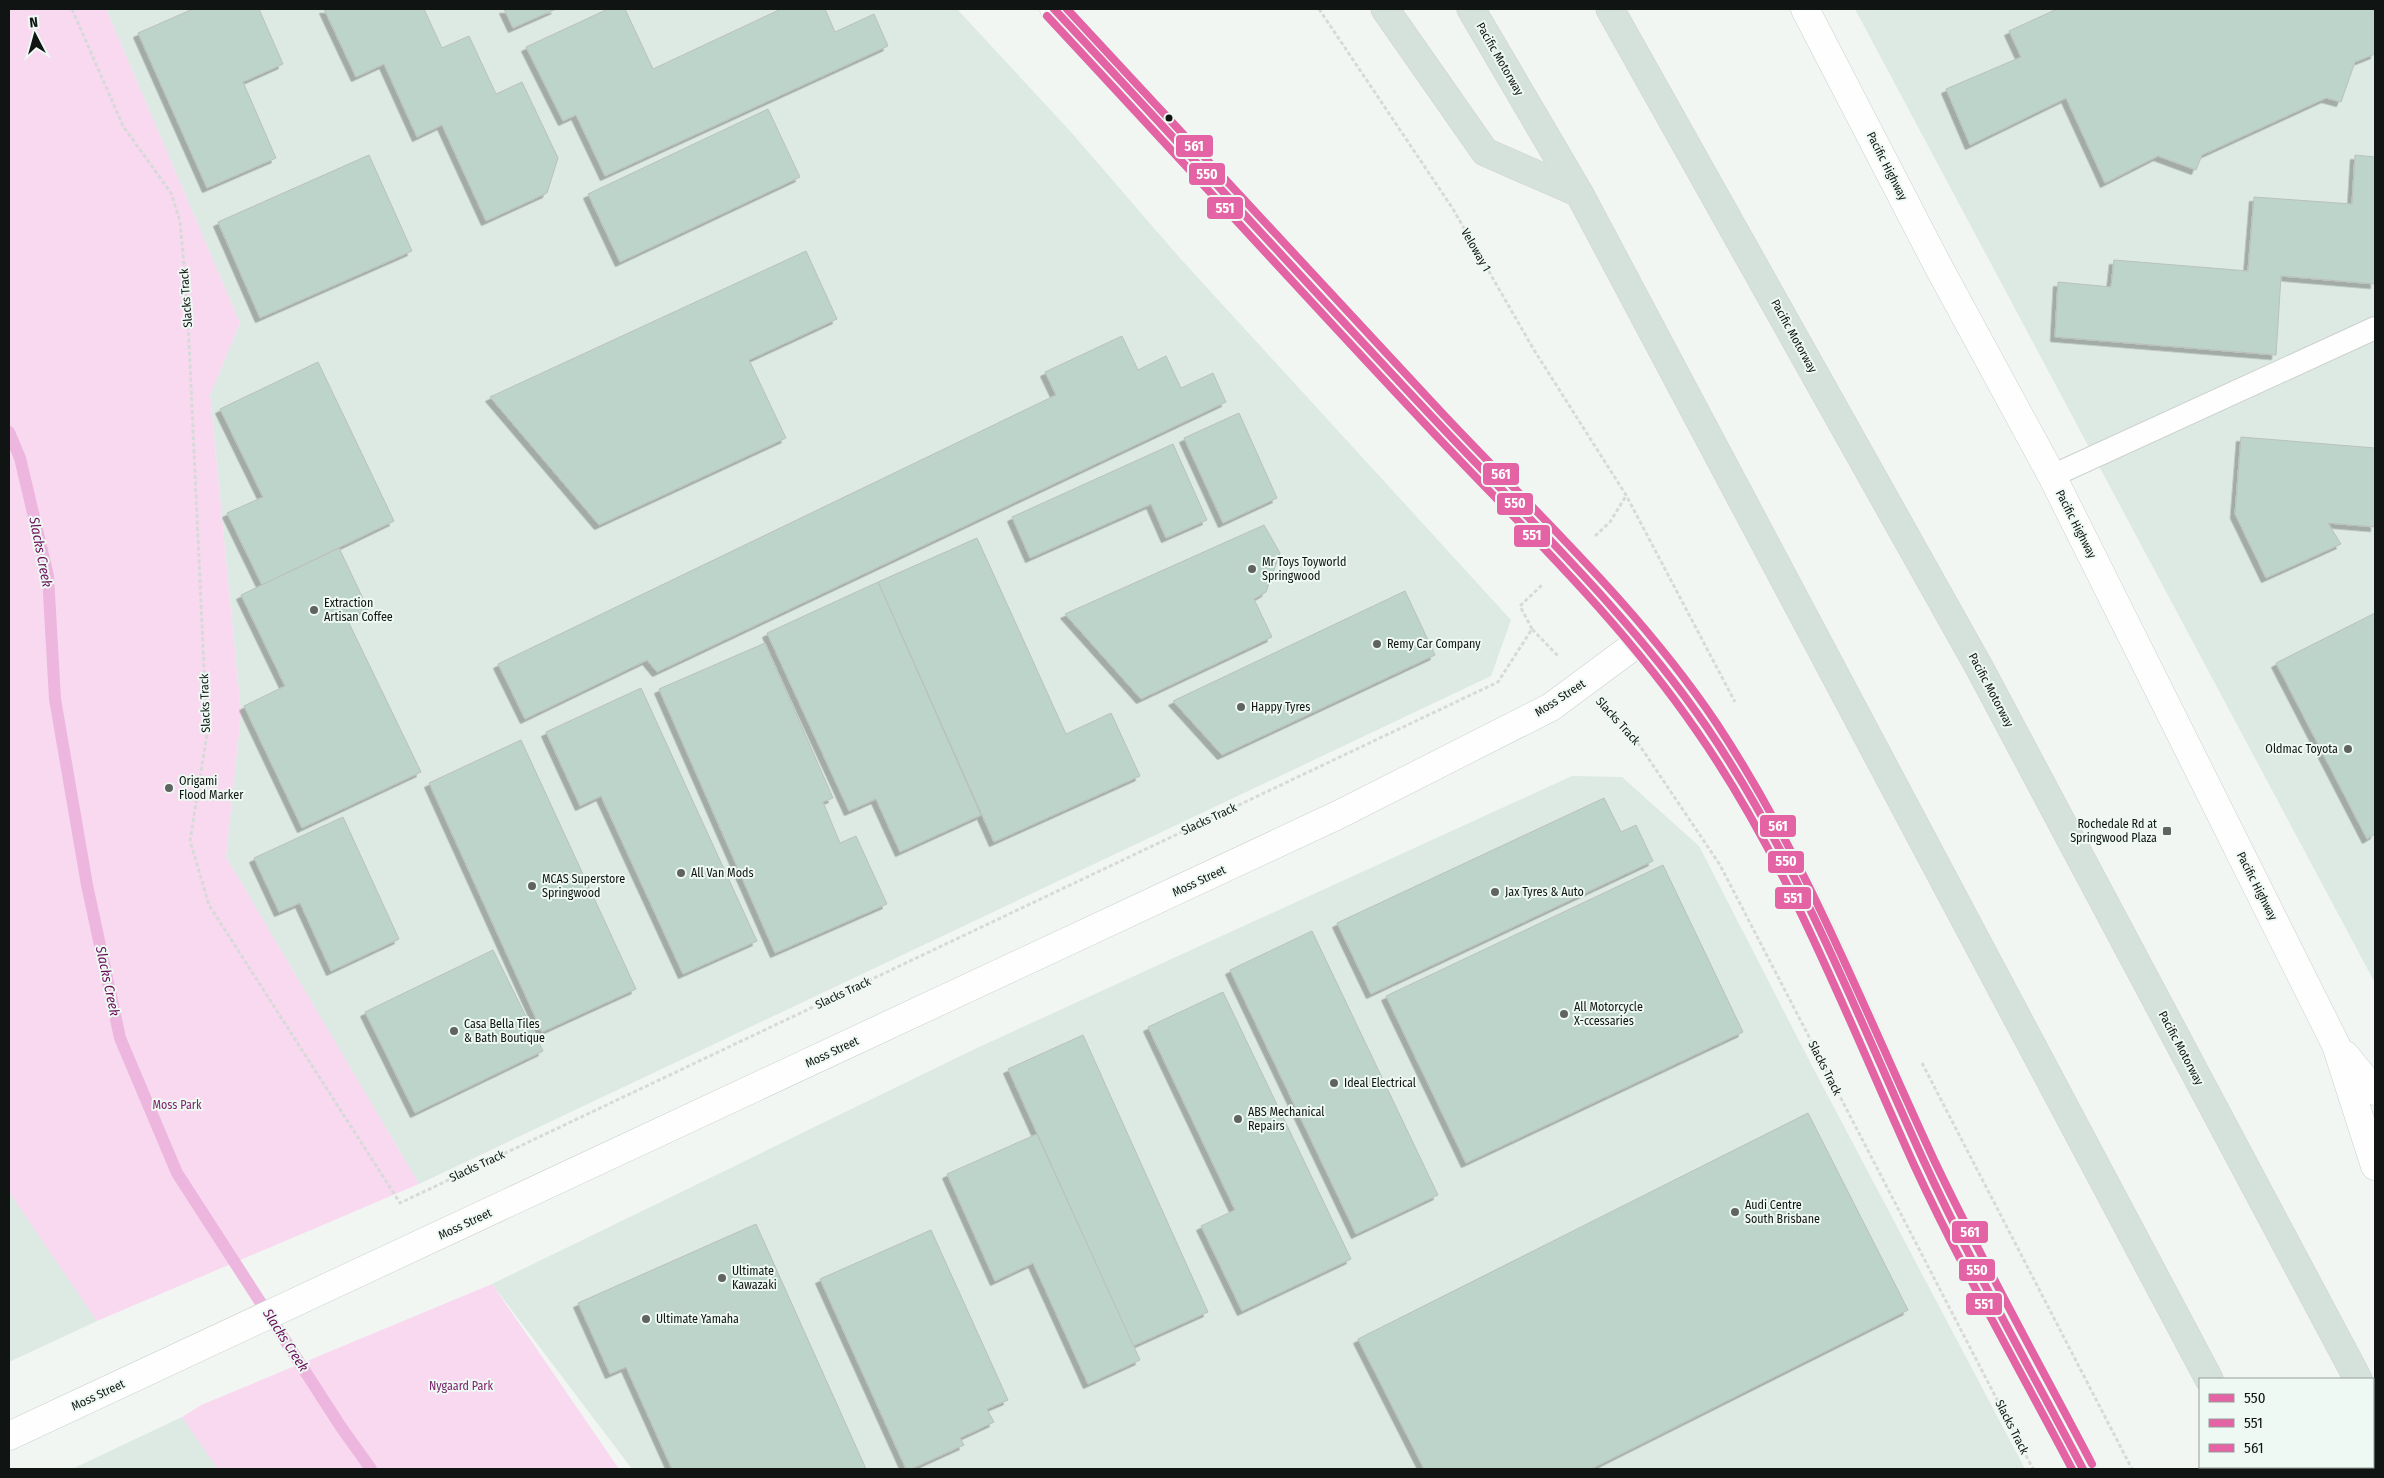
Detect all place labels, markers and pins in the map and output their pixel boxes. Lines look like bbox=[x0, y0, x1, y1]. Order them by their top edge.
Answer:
unlabelled marker bbox=[1164, 113, 1174, 123]
place label: Mr Toys Toyworld Springwood bbox=[1262, 555, 1346, 583]
marker: Mr Toys Toyworld Springwood bbox=[1246, 563, 1258, 575]
place label: Extraction Artisan Coffee bbox=[324, 596, 393, 624]
marker: Extraction Artisan Coffee bbox=[308, 604, 320, 616]
place label: Remy Car Company bbox=[1387, 637, 1481, 651]
marker: Remy Car Company bbox=[1371, 638, 1383, 650]
place label: Happy Tyres bbox=[1251, 700, 1310, 714]
marker: Happy Tyres bbox=[1235, 701, 1247, 713]
place label: Oldmac Toyota bbox=[2265, 742, 2338, 756]
marker: Oldmac Toyota bbox=[2342, 743, 2354, 755]
place label: Origami Flood Marker bbox=[179, 774, 244, 802]
marker: Origami Flood Marker bbox=[163, 782, 175, 794]
place label: Rochedale Rd at Springwood Plaza bbox=[2070, 817, 2157, 845]
marker: Rochedale Rd at Springwood Plaza bbox=[2161, 825, 2173, 837]
place label: All Van Mods bbox=[691, 866, 754, 880]
marker: All Van Mods bbox=[675, 867, 687, 879]
place label: MCAS Superstore Springwood bbox=[542, 872, 625, 900]
marker: MCAS Superstore Springwood bbox=[526, 880, 538, 892]
place label: Jax Tyres & Auto bbox=[1505, 885, 1584, 899]
marker: Jax Tyres & Auto bbox=[1489, 886, 1501, 898]
place label: All Motorcycle X-ccessaries bbox=[1574, 1000, 1643, 1028]
marker: All Motorcycle X-ccessaries bbox=[1558, 1008, 1570, 1020]
place label: Casa Bella Tiles & Bath Boutique bbox=[464, 1017, 545, 1045]
marker: Casa Bella Tiles & Bath Boutique bbox=[448, 1025, 460, 1037]
place label: Ideal Electrical bbox=[1344, 1076, 1416, 1090]
marker: Ideal Electrical bbox=[1328, 1077, 1340, 1089]
place label: ABS Mechanical Repairs bbox=[1248, 1105, 1325, 1133]
marker: ABS Mechanical Repairs bbox=[1232, 1113, 1244, 1125]
place label: Audi Centre South Brisbane bbox=[1745, 1198, 1820, 1226]
marker: Audi Centre South Brisbane bbox=[1729, 1206, 1741, 1218]
place label: Ultimate Kawazaki bbox=[732, 1264, 777, 1292]
marker: Ultimate Kawazaki bbox=[716, 1272, 728, 1284]
place label: Ultimate Yamaha bbox=[656, 1312, 739, 1326]
marker: Ultimate Yamaha bbox=[640, 1313, 652, 1325]

